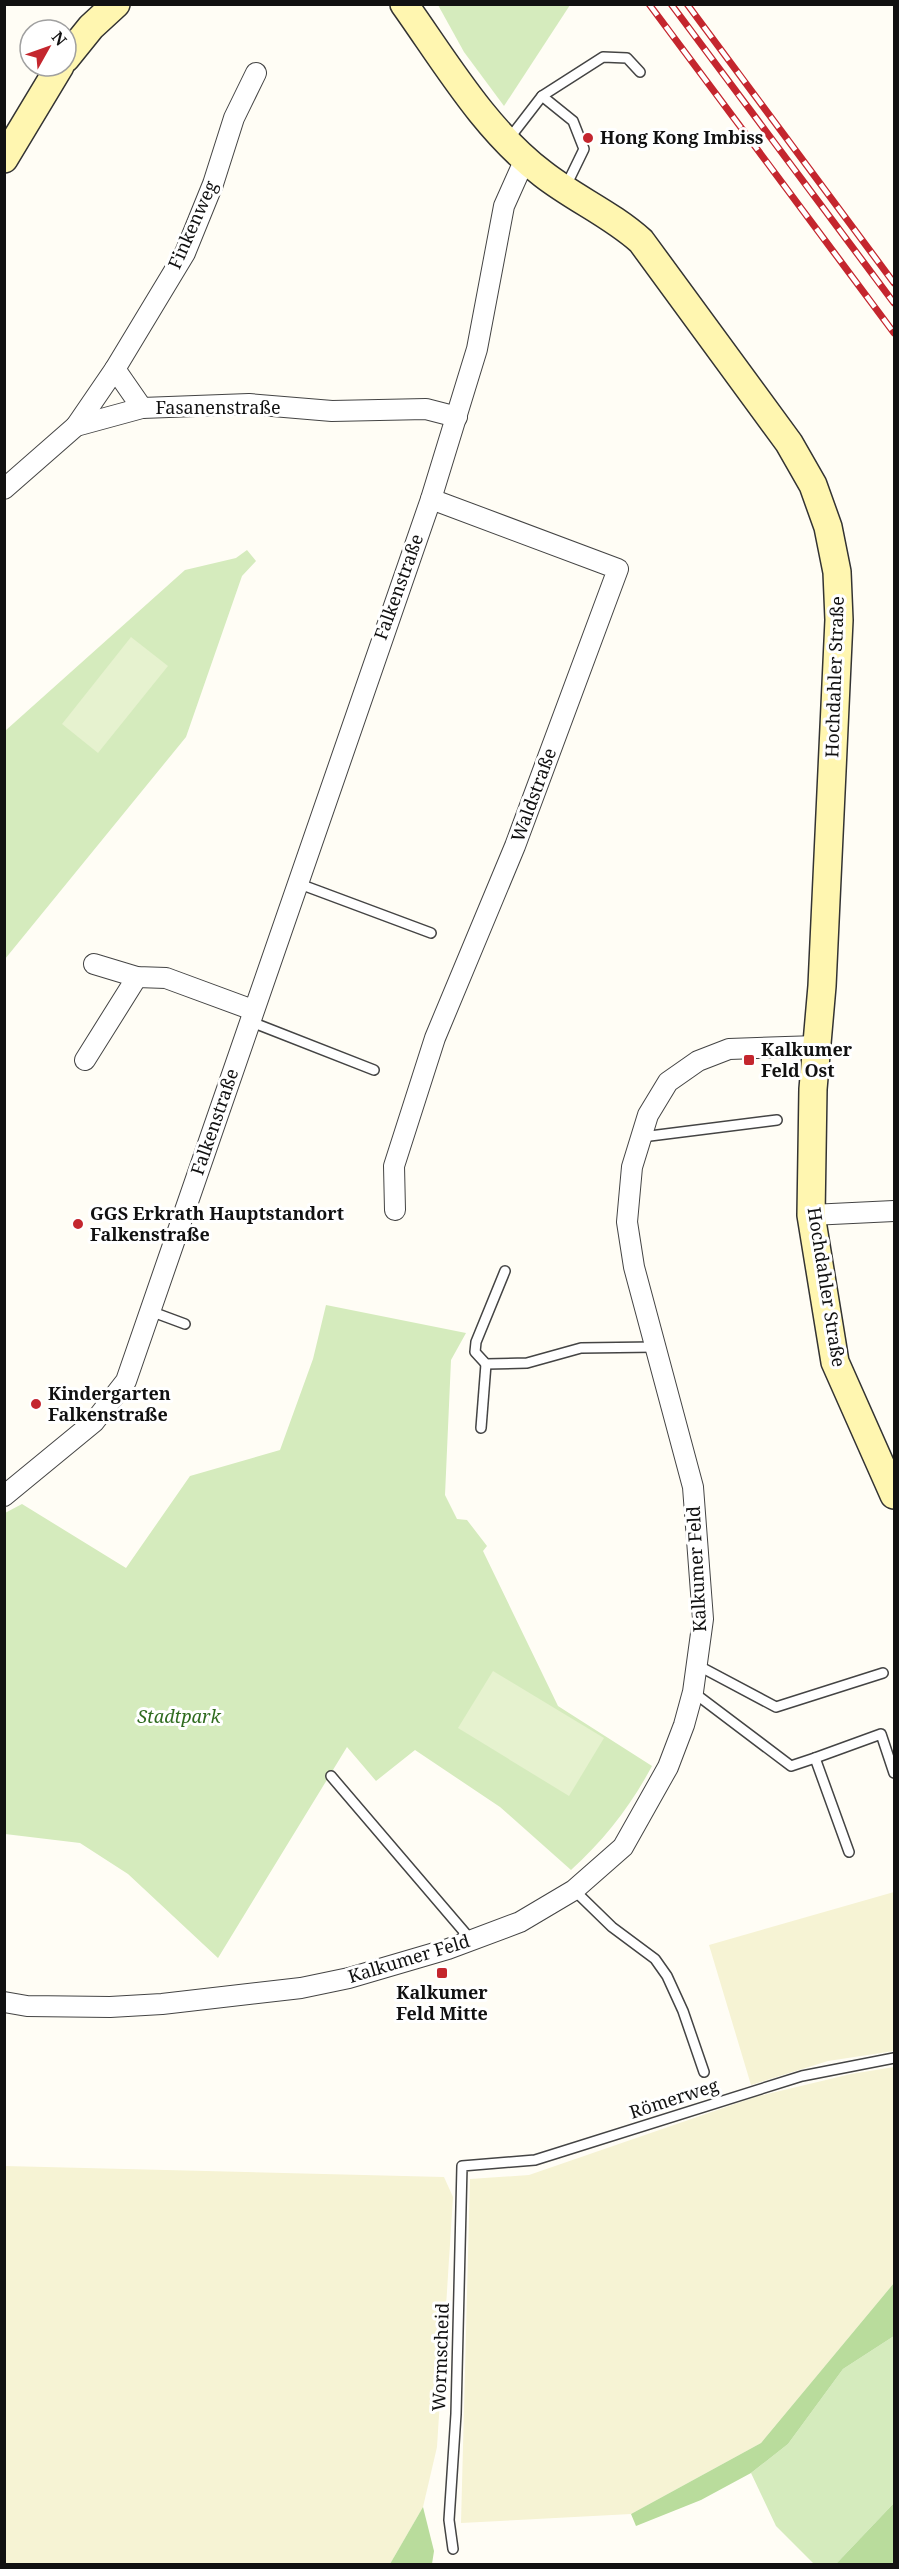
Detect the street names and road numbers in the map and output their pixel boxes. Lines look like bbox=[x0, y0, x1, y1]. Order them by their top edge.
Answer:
street label: Finkenweg bbox=[162, 176, 222, 273]
street label: Fasanenstraße bbox=[155, 395, 281, 419]
street label: Falkenstraße bbox=[368, 530, 428, 643]
street label: Hochdahler Straße bbox=[819, 596, 849, 758]
street label: Waldstraße bbox=[505, 744, 561, 845]
street label: Falkenstraße bbox=[185, 1065, 243, 1178]
street label: Hochdahler Straße bbox=[802, 1205, 851, 1369]
street label: Kalkumer Feld bbox=[681, 1505, 711, 1633]
street label: Kalkumer Feld bbox=[345, 1928, 473, 1988]
street label: Römerweg bbox=[626, 2072, 722, 2124]
street label: Wormscheid bbox=[426, 2302, 454, 2412]

